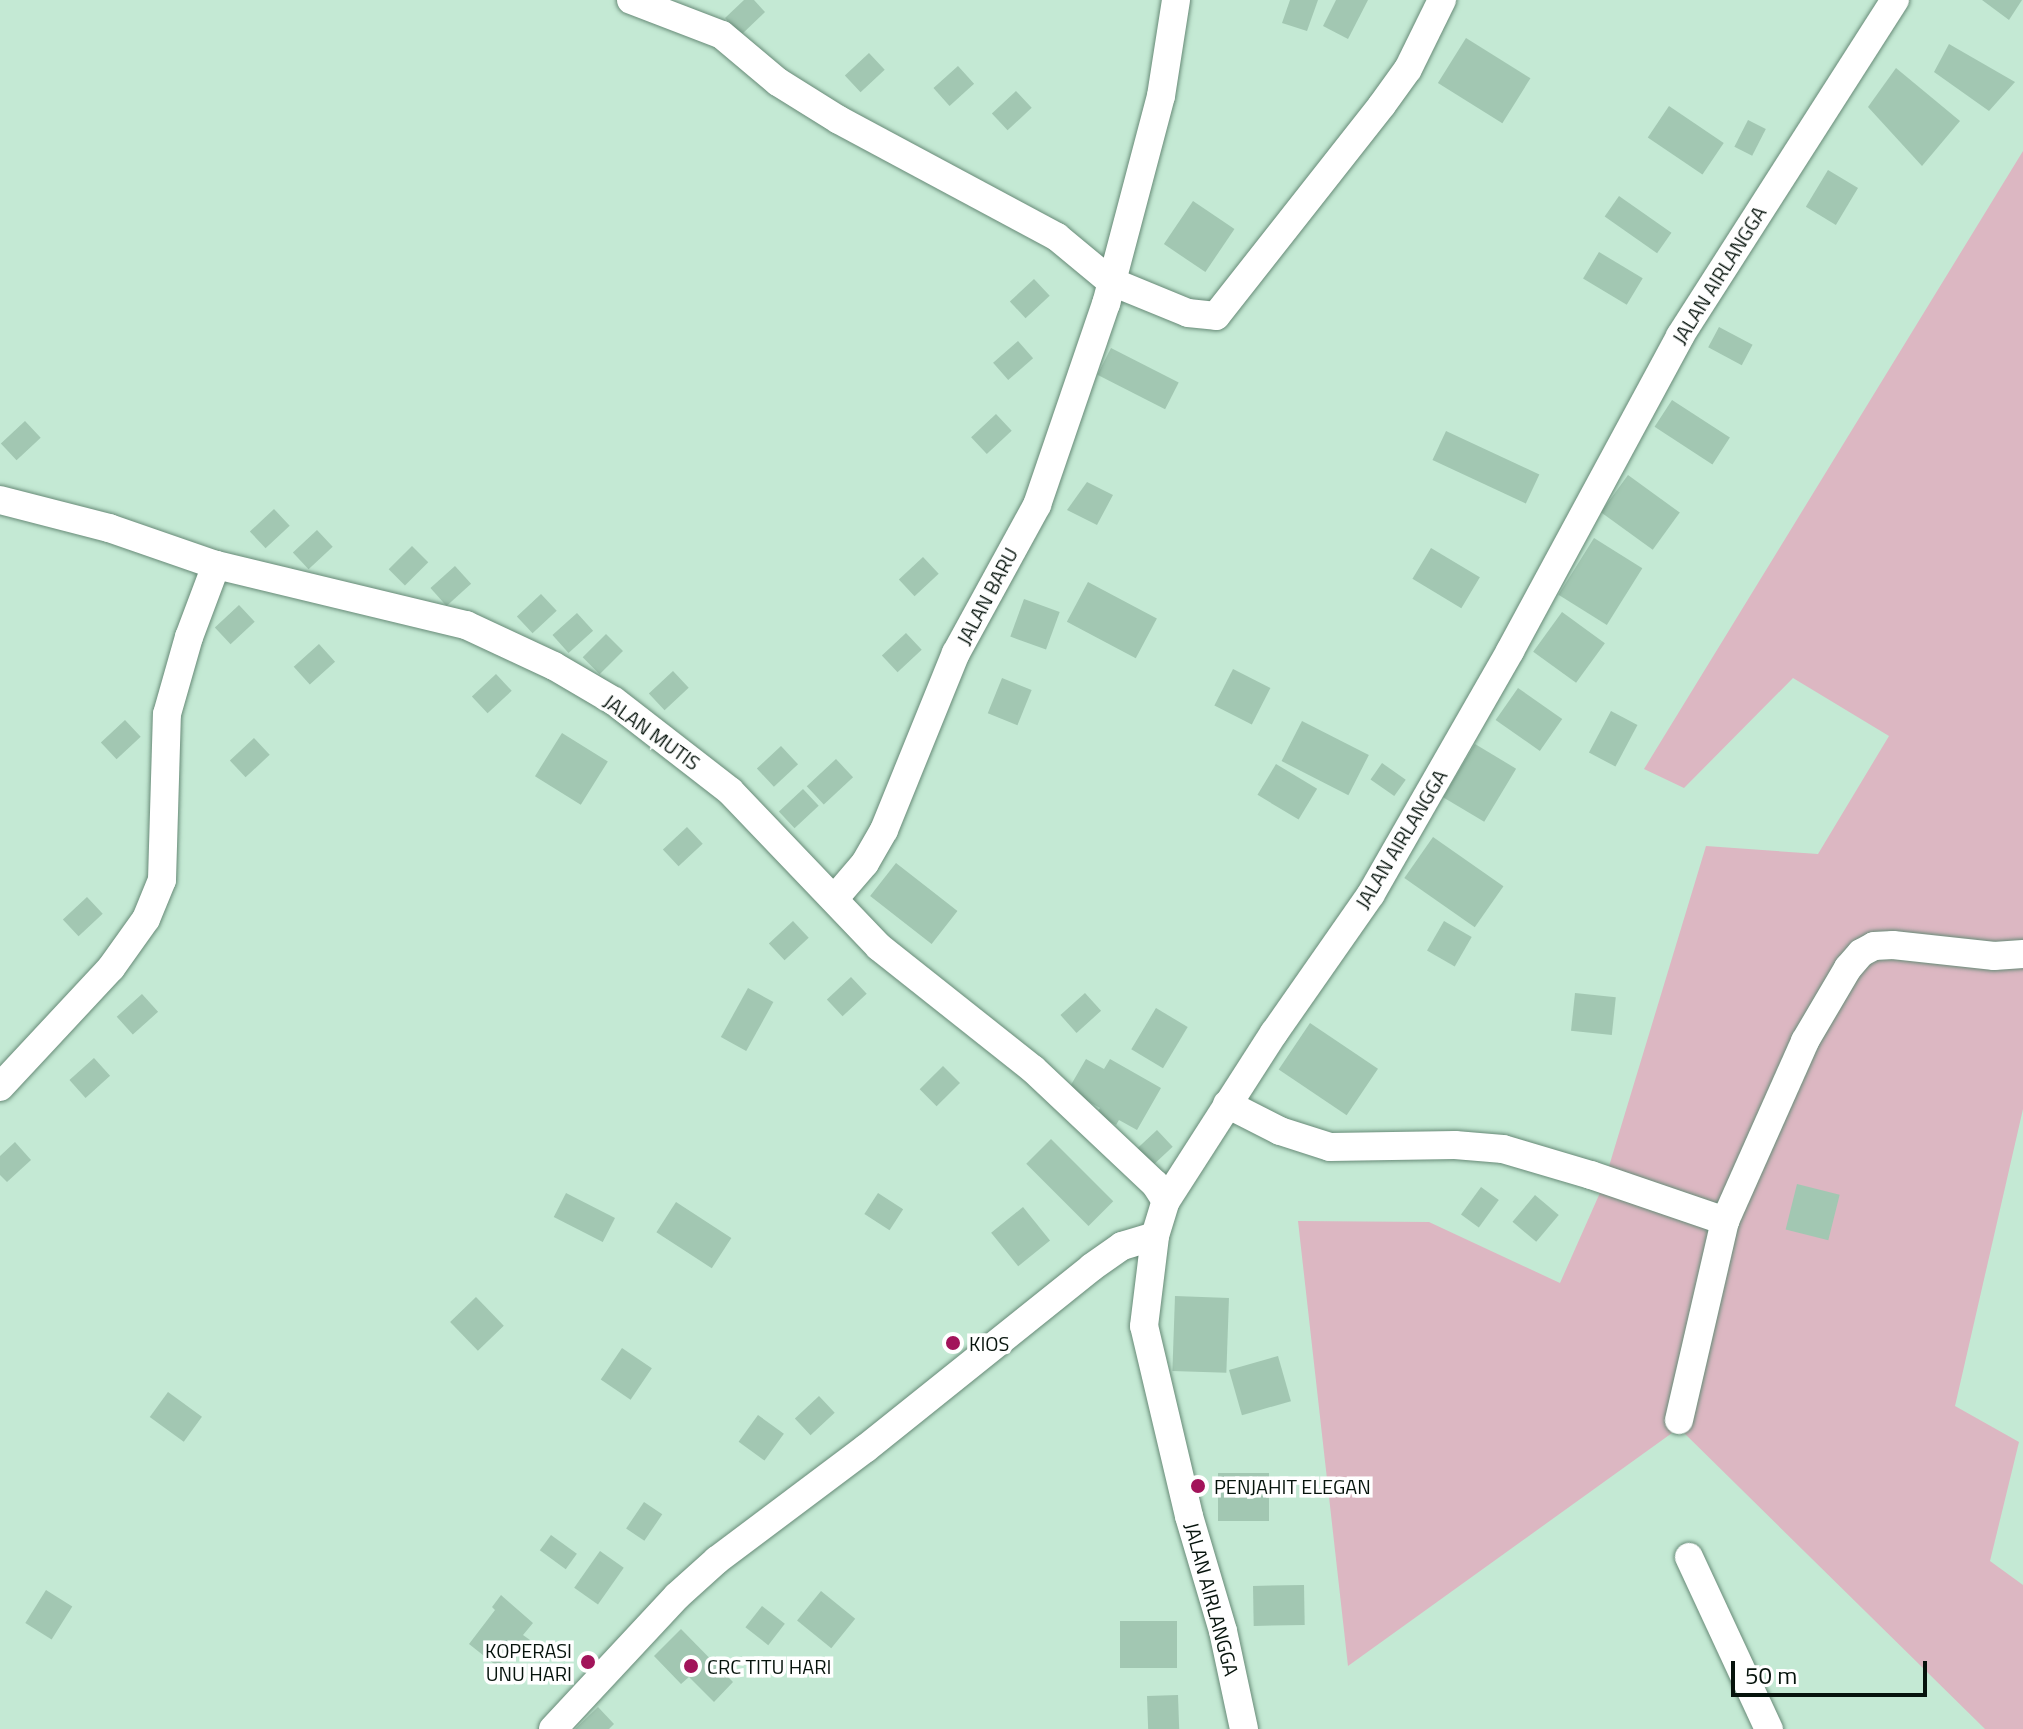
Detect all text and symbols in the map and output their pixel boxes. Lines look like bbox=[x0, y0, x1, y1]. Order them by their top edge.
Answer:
street label: JALAN AIRLANGGA bbox=[1667, 202, 1771, 348]
street label: JALAN BARU bbox=[951, 543, 1023, 649]
street label: JALAN MUTIS bbox=[599, 689, 705, 775]
street label: JALAN AIRLANGGA bbox=[1350, 765, 1452, 913]
place label: KIOS bbox=[969, 1331, 1009, 1355]
marker: KIOS bbox=[944, 1334, 962, 1352]
place label: PENJAHIT ELEGAN bbox=[1214, 1474, 1371, 1498]
marker: PENJAHIT ELEGAN bbox=[1189, 1477, 1207, 1495]
street label: JALAN AIRLANGGA bbox=[1180, 1520, 1244, 1678]
place label: KOPERASI UNU HARI bbox=[485, 1638, 572, 1685]
scale bar bbox=[1735, 1645, 1931, 1695]
marker: KOPERASI UNU HARI bbox=[579, 1653, 597, 1671]
place label: CRC TITU HARI bbox=[707, 1654, 831, 1678]
marker: CRC TITU HARI bbox=[682, 1657, 700, 1675]
text: 50 m bbox=[1745, 1657, 1797, 1693]

